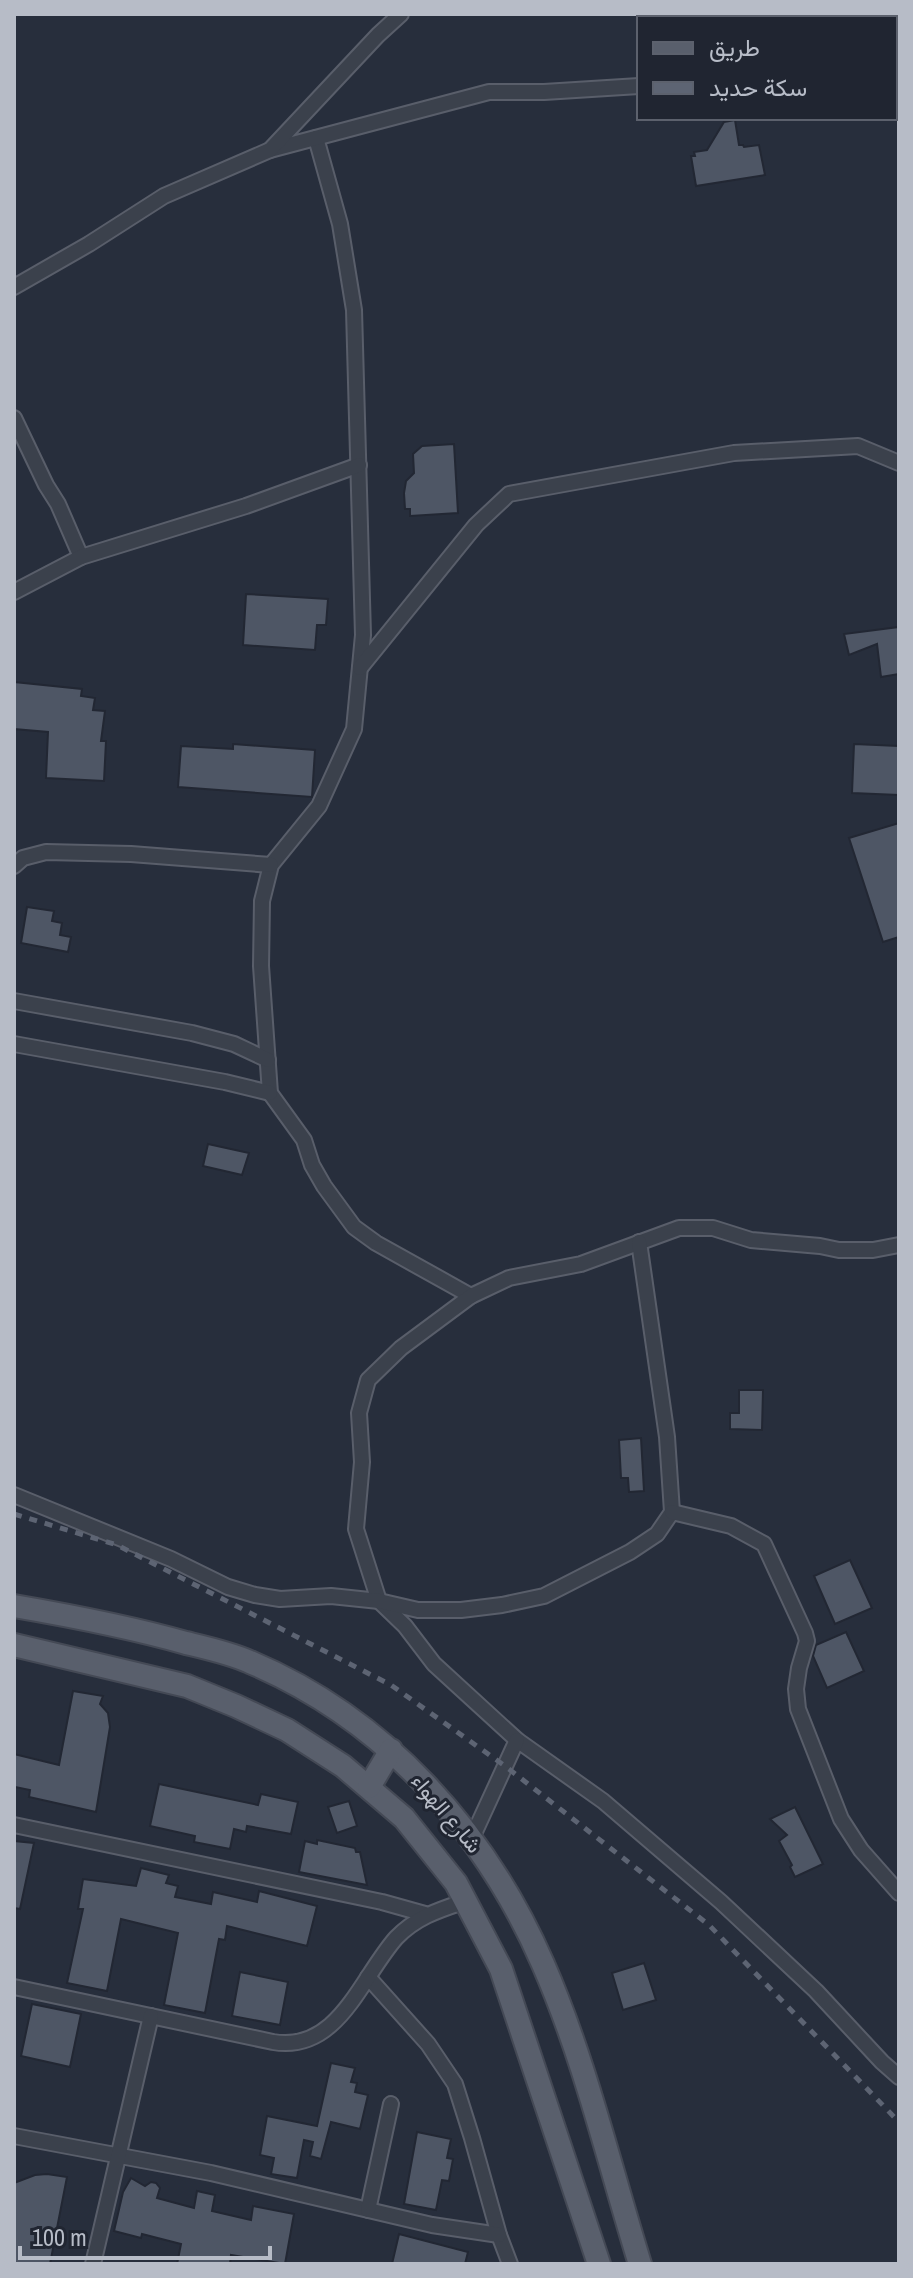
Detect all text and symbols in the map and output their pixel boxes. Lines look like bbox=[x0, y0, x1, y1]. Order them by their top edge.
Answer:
legend bbox=[637, 16, 897, 120]
text: طريق bbox=[709, 31, 760, 63]
text: سكة حديد bbox=[709, 71, 807, 103]
street label: شارع الهواء bbox=[405, 1767, 489, 1859]
scale bar bbox=[20, 2210, 270, 2260]
text: 100 m bbox=[32, 2221, 87, 2253]

